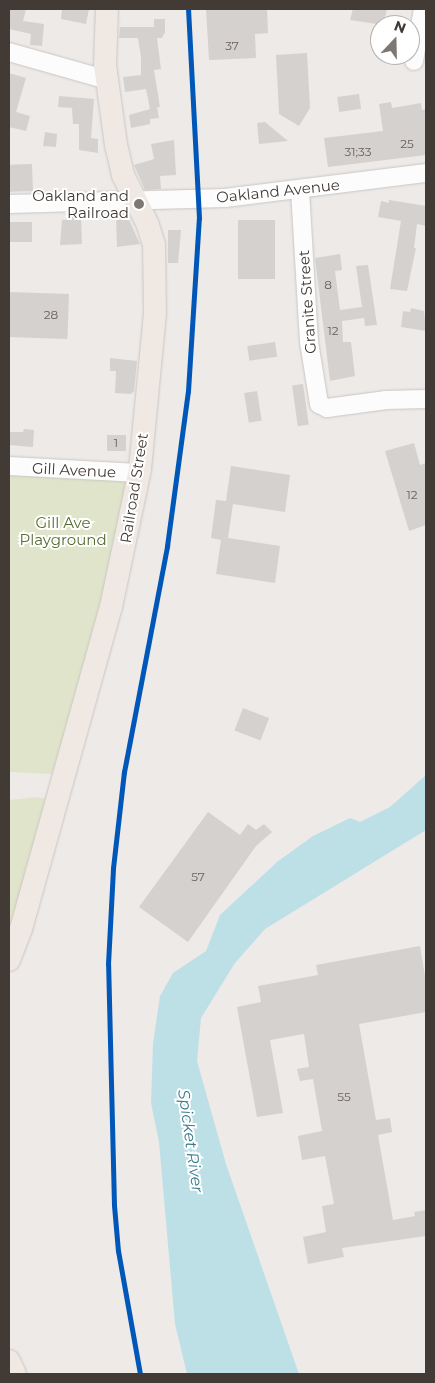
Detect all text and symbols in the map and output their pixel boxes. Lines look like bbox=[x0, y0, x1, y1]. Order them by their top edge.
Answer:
north arrow bbox=[370, 15, 420, 65]
text: N bbox=[392, 17, 409, 37]
house number: 37 bbox=[225, 39, 239, 53]
house number: 25 bbox=[400, 137, 414, 151]
house number: 31;33 bbox=[344, 145, 372, 159]
street label: Oakland Avenue bbox=[215, 176, 341, 206]
place label: Oakland and Railroad bbox=[32, 186, 129, 221]
marker: Oakland and Railroad bbox=[133, 198, 145, 210]
street label: Granite Street bbox=[294, 249, 320, 355]
house number: 8 bbox=[324, 278, 332, 292]
house number: 28 bbox=[44, 308, 58, 322]
house number: 12 bbox=[327, 324, 339, 338]
street label: Railroad Street bbox=[116, 432, 152, 544]
house number: 1 bbox=[114, 436, 118, 450]
street label: Gill Avenue bbox=[31, 459, 117, 481]
house number: 12 bbox=[406, 488, 418, 502]
park label: Gill Ave Playground bbox=[19, 513, 107, 548]
house number: 57 bbox=[191, 870, 205, 884]
water label: Spicket River bbox=[173, 1088, 207, 1194]
house number: 55 bbox=[337, 1090, 351, 1104]

